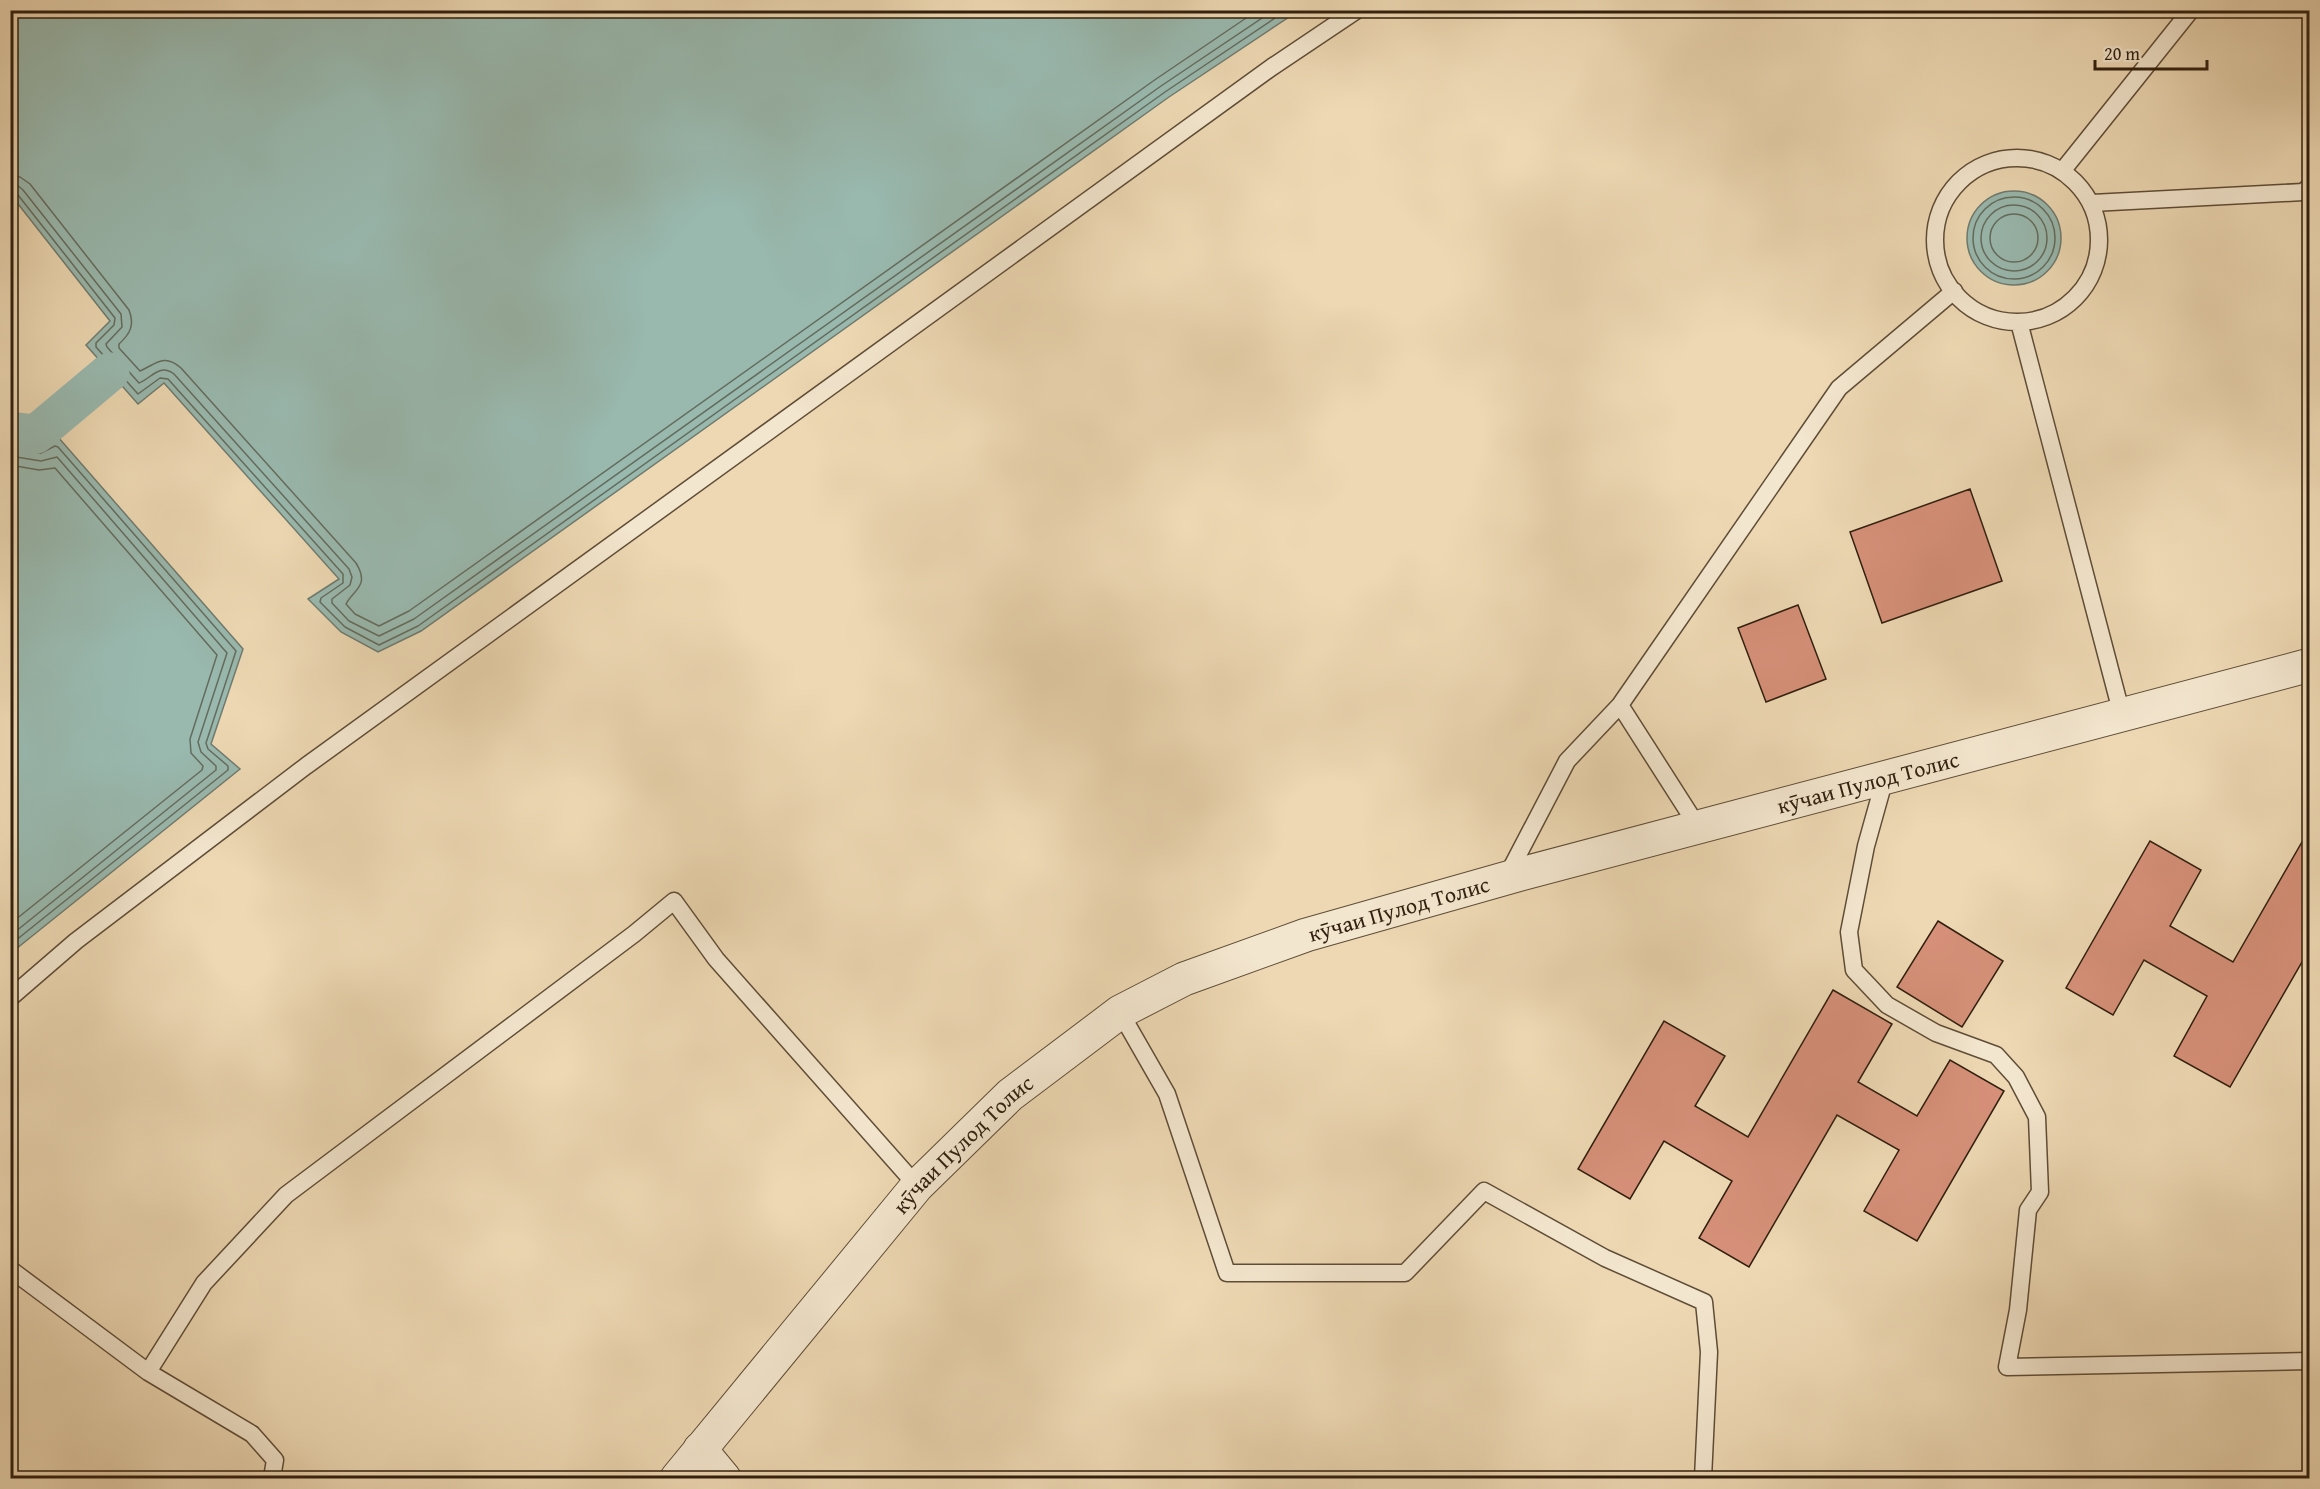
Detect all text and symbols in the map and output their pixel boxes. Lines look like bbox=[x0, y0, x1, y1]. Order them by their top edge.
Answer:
scale bar bbox=[2095, 33, 2208, 71]
text: 20 m bbox=[2104, 40, 2140, 67]
street label: кӯчаи Пулод Толис bbox=[1773, 743, 1963, 822]
street label: кӯчаи Пулод Толис bbox=[1304, 868, 1493, 950]
street label: кӯчаи Пулод Толис bbox=[885, 1067, 1040, 1221]

